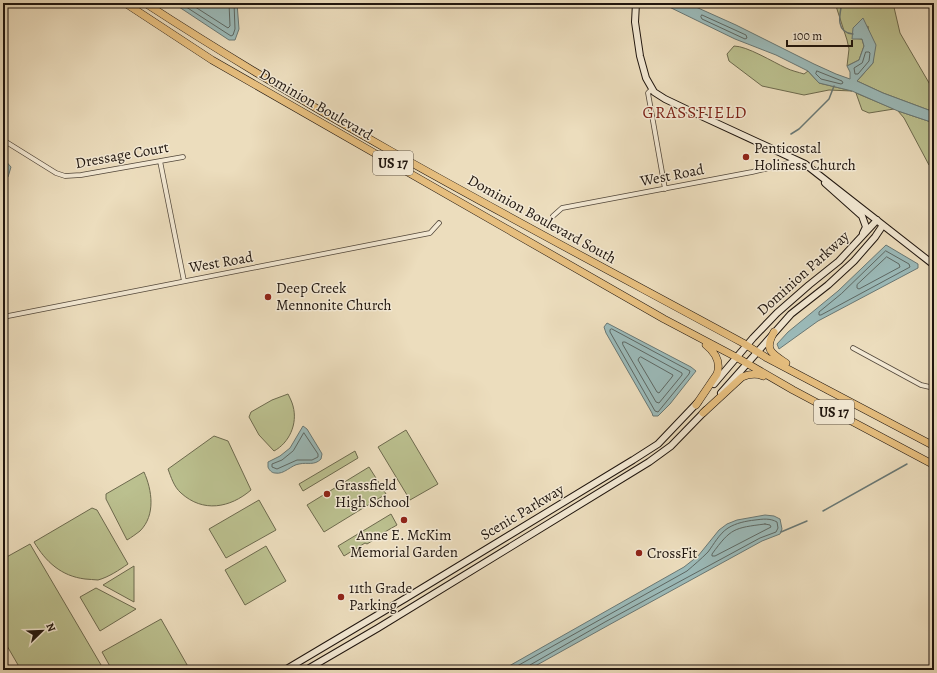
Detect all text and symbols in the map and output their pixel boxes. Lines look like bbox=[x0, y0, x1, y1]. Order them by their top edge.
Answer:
scale bar bbox=[787, 22, 852, 48]
text: 100 m bbox=[793, 28, 822, 44]
street label: Dominion Boulevard bbox=[256, 63, 377, 145]
district label: GRASSFIELD bbox=[643, 101, 747, 124]
street label: Dressage Court bbox=[74, 137, 170, 173]
place label: Penticostal Holiness Church bbox=[754, 138, 856, 175]
road number: US 17 bbox=[373, 151, 413, 175]
marker: Penticostal Holiness Church bbox=[741, 152, 751, 162]
street label: West Road bbox=[637, 159, 707, 191]
street label: Dominion Boulevard South bbox=[464, 170, 620, 268]
street label: Dominion Parkway bbox=[753, 226, 854, 320]
street label: West Road bbox=[186, 246, 256, 278]
place label: Deep Creek Mennonite Church bbox=[276, 278, 392, 315]
marker: Deep Creek Mennonite Church bbox=[263, 292, 273, 302]
road number: US 17 bbox=[814, 400, 854, 424]
place label: Grassfield High School bbox=[335, 475, 410, 512]
street label: Scenic Parkway bbox=[476, 479, 568, 545]
marker: Grassfield High School bbox=[322, 489, 332, 499]
marker: Anne E. McKim Memorial Garden bbox=[399, 515, 409, 525]
place label: Anne E. McKim Memorial Garden bbox=[350, 525, 458, 562]
place label: CrossFit bbox=[647, 543, 697, 563]
marker: CrossFit bbox=[634, 548, 644, 558]
place label: 11th Grade Parking bbox=[349, 578, 413, 615]
marker: 11th Grade Parking bbox=[336, 592, 346, 602]
north arrow bbox=[22, 611, 62, 651]
text: N bbox=[42, 621, 59, 634]

